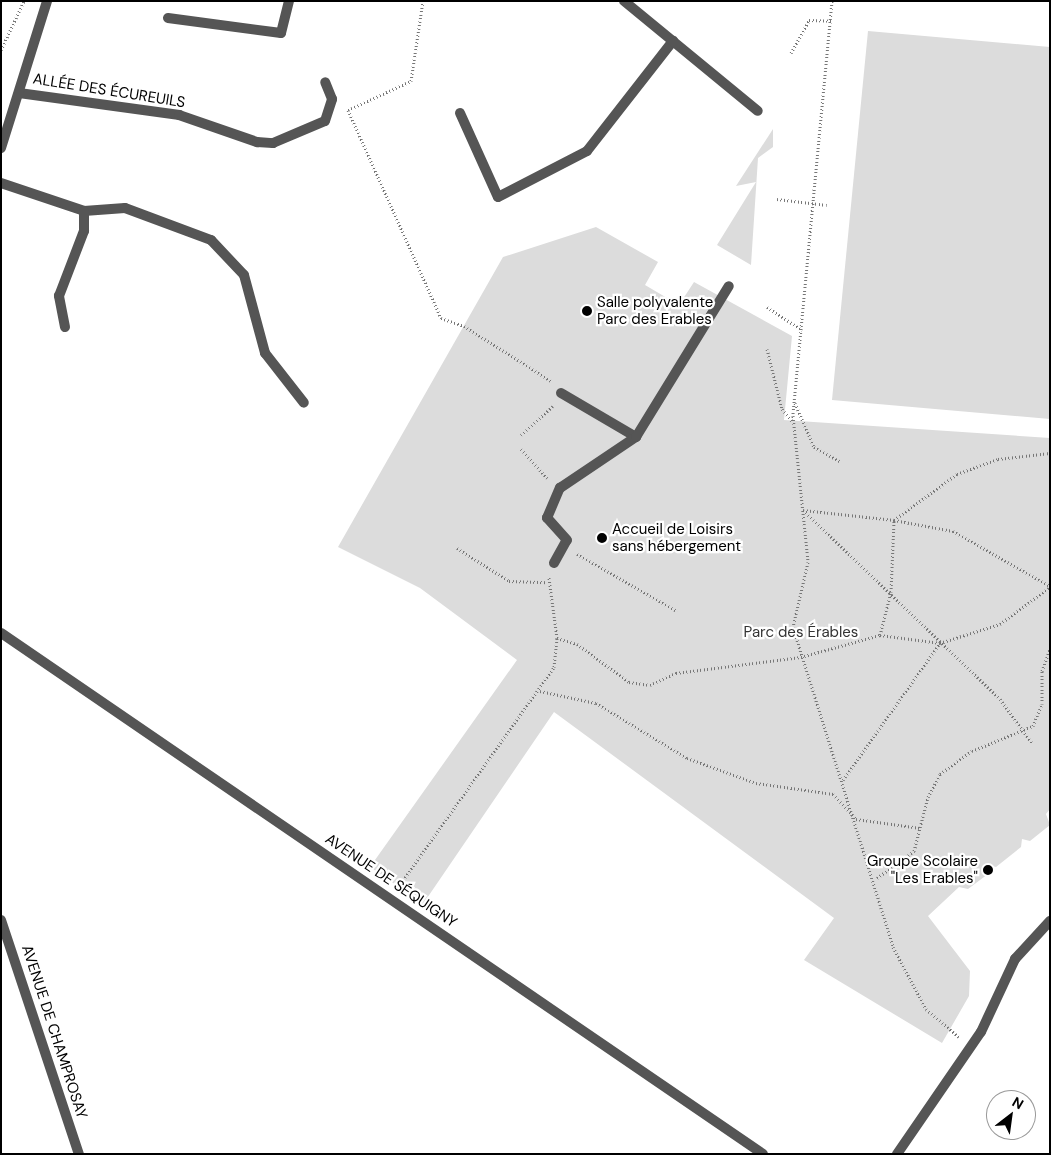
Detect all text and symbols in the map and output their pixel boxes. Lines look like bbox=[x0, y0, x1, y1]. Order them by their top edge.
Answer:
street label: ALLÉE DES ÉCUREUILS bbox=[31, 70, 187, 112]
place label: Salle polyvalente Parc des Erables bbox=[597, 293, 713, 328]
marker: Salle polyvalente Parc des Erables bbox=[581, 305, 593, 317]
place label: Accueil de Loisirs sans hébergement bbox=[612, 520, 741, 555]
marker: Accueil de Loisirs sans hébergement bbox=[596, 532, 608, 544]
park label: Parc des Érables bbox=[744, 624, 858, 642]
street label: AVENUE DE SÉQUIGNY bbox=[322, 830, 460, 932]
place label: Groupe Scolaire "Les Erables" bbox=[867, 852, 978, 887]
marker: Groupe Scolaire "Les Erables" bbox=[982, 864, 994, 876]
street label: AVENUE DE CHAMPROSAY bbox=[17, 943, 91, 1121]
north arrow bbox=[986, 1090, 1036, 1140]
text: N bbox=[1009, 1093, 1027, 1113]

